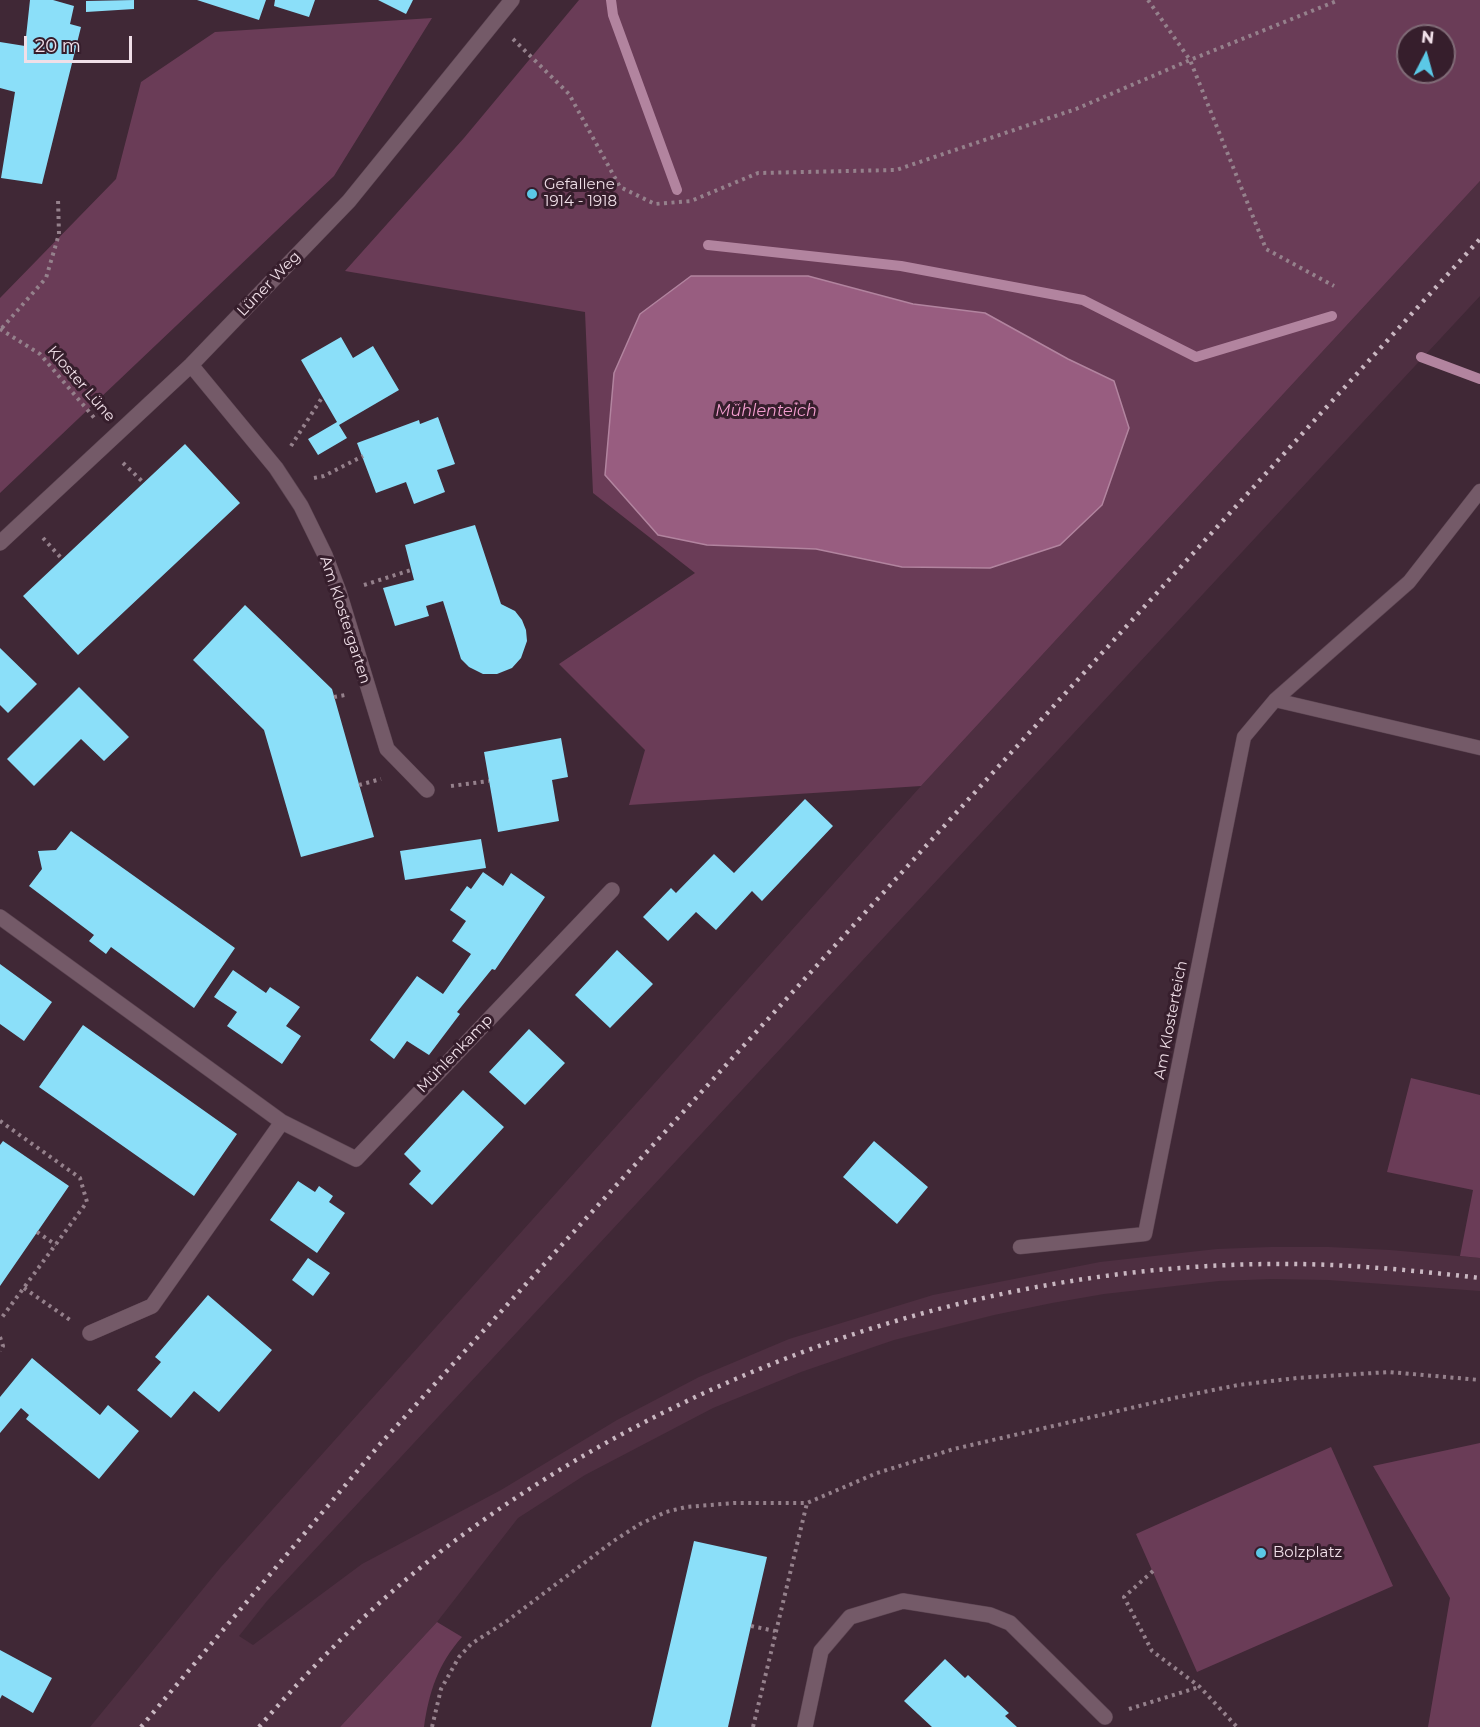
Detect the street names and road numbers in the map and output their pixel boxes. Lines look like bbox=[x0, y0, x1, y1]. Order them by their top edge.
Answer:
street label: Lüner Weg bbox=[234, 248, 304, 320]
street label: Kloster Lüne bbox=[43, 343, 119, 425]
street label: Am Klostergarten bbox=[316, 554, 374, 686]
street label: Am Klosterteich bbox=[1151, 959, 1191, 1081]
street label: Mühlenkamp bbox=[413, 1011, 497, 1097]

